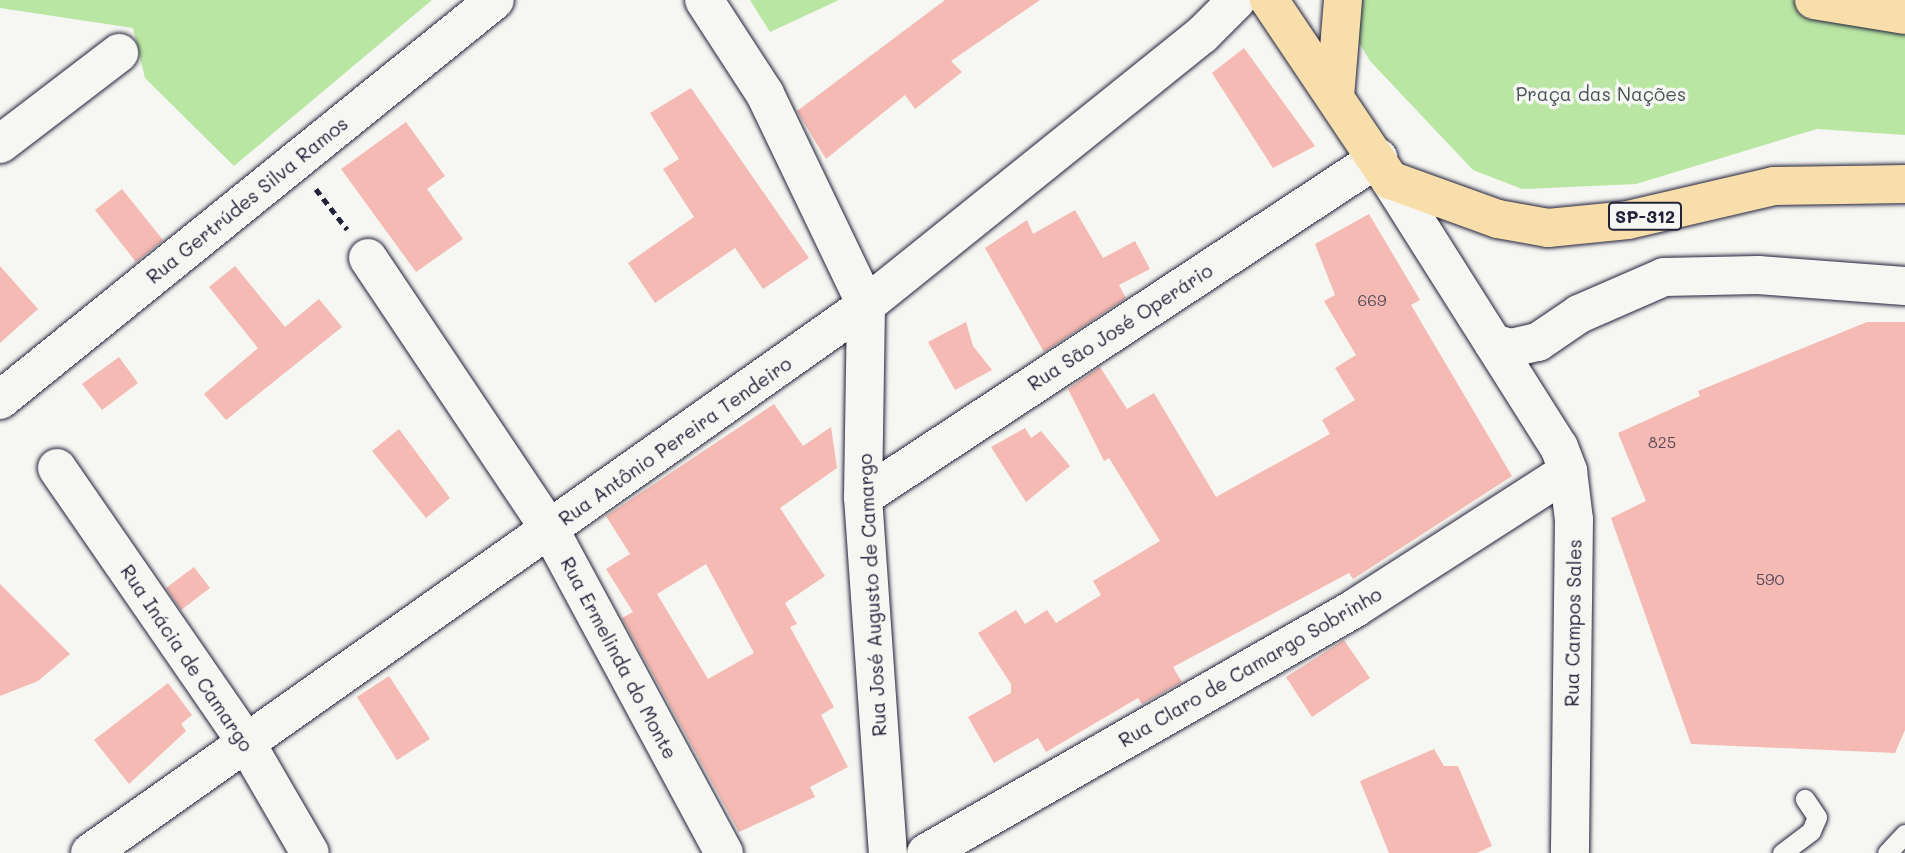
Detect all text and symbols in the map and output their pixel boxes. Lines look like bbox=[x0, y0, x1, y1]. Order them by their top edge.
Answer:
park label: Praça das Nações bbox=[1516, 83, 1686, 105]
street label: Rua Gertrúdes Silva Ramos bbox=[142, 112, 352, 288]
road number: SP-312 bbox=[1606, 202, 1684, 230]
street label: Rua São José Operário bbox=[1023, 259, 1217, 395]
house number: 669 bbox=[1358, 290, 1386, 310]
street label: Rua Antônio Pereira Tendeiro bbox=[554, 352, 796, 530]
house number: 825 bbox=[1648, 432, 1676, 452]
street label: Rua José Augusto de Camargo bbox=[853, 453, 891, 737]
street label: Rua Campos Sales bbox=[1560, 539, 1586, 707]
street label: Rua Ermelinda do Monte bbox=[556, 553, 682, 763]
street label: Rua Inácia de Camargo bbox=[116, 560, 258, 756]
house number: 590 bbox=[1756, 569, 1784, 589]
street label: Rua Claro de Camargo Sobrinho bbox=[1115, 582, 1385, 752]

